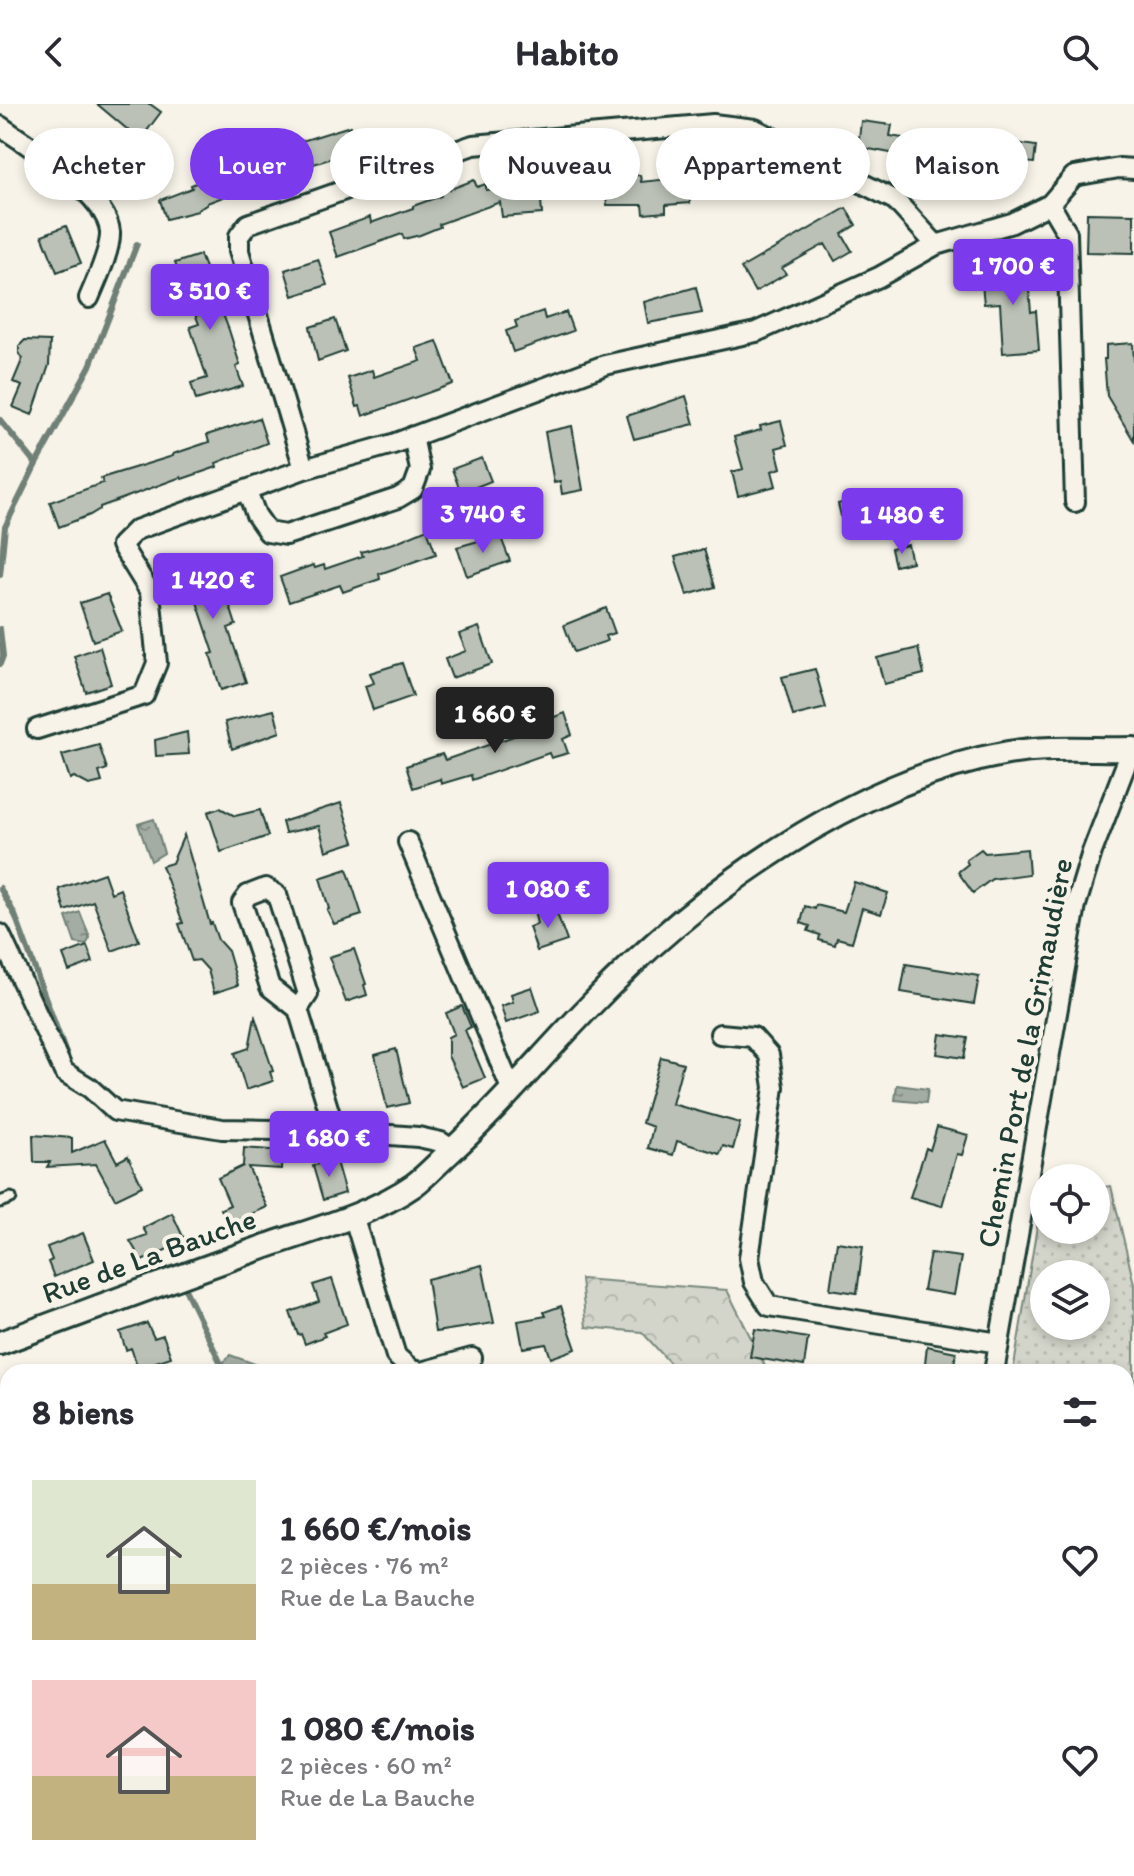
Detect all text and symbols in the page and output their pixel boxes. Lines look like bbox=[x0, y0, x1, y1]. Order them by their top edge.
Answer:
icon: back bbox=[32, 30, 76, 74]
icon: search bbox=[1058, 30, 1102, 74]
text: Habito bbox=[515, 31, 619, 74]
chip: Acheter bbox=[24, 128, 174, 200]
chip: Louer bbox=[190, 128, 314, 200]
chip: Filtres bbox=[330, 128, 463, 200]
chip: Nouveau bbox=[479, 128, 640, 200]
chip: Appartement bbox=[656, 128, 870, 200]
chip: Maison bbox=[886, 128, 1028, 200]
pin: 1 700 € bbox=[939, 239, 1087, 307]
text: 1 700 € bbox=[971, 249, 1055, 281]
pin: 3 510 € bbox=[136, 264, 284, 332]
text: 3 510 € bbox=[169, 274, 251, 306]
pin: 3 740 € bbox=[409, 487, 557, 555]
pin: 1 480 € bbox=[828, 488, 976, 556]
text: 3 740 € bbox=[440, 497, 526, 529]
text: 1 480 € bbox=[860, 498, 944, 530]
pin: 1 420 € bbox=[139, 553, 287, 621]
text: 1 420 € bbox=[171, 563, 255, 595]
pin: 1 660 € bbox=[421, 687, 569, 755]
text: 1 660 € bbox=[454, 697, 536, 729]
street label: Chemin Port de la Grimaudière bbox=[969, 855, 1080, 1251]
pin: 1 080 € bbox=[474, 862, 622, 930]
text: 1 080 € bbox=[506, 872, 590, 904]
pin: 1 680 € bbox=[255, 1111, 403, 1179]
text: 1 680 € bbox=[288, 1121, 370, 1153]
map controls bbox=[1030, 1164, 1110, 1340]
button: locate bbox=[1030, 1164, 1110, 1244]
street label: Rue de La Bauche bbox=[37, 1200, 261, 1311]
button: layers bbox=[1030, 1260, 1110, 1340]
icon: filters bbox=[1058, 1390, 1102, 1434]
text: 8 biens bbox=[32, 1392, 134, 1433]
text: 1 660 €/mois bbox=[280, 1508, 471, 1549]
icon: home bbox=[96, 1512, 192, 1608]
icon: heart bbox=[1058, 1538, 1102, 1582]
text: 2 pièces · 76 m² bbox=[280, 1549, 449, 1581]
text: Rue de La Bauche bbox=[280, 1581, 475, 1613]
text: 1 080 €/mois bbox=[280, 1708, 475, 1749]
icon: home bbox=[96, 1712, 192, 1808]
icon: heart bbox=[1058, 1738, 1102, 1782]
text: 2 pièces · 60 m² bbox=[280, 1749, 452, 1781]
text: Rue de La Bauche bbox=[280, 1781, 475, 1813]

